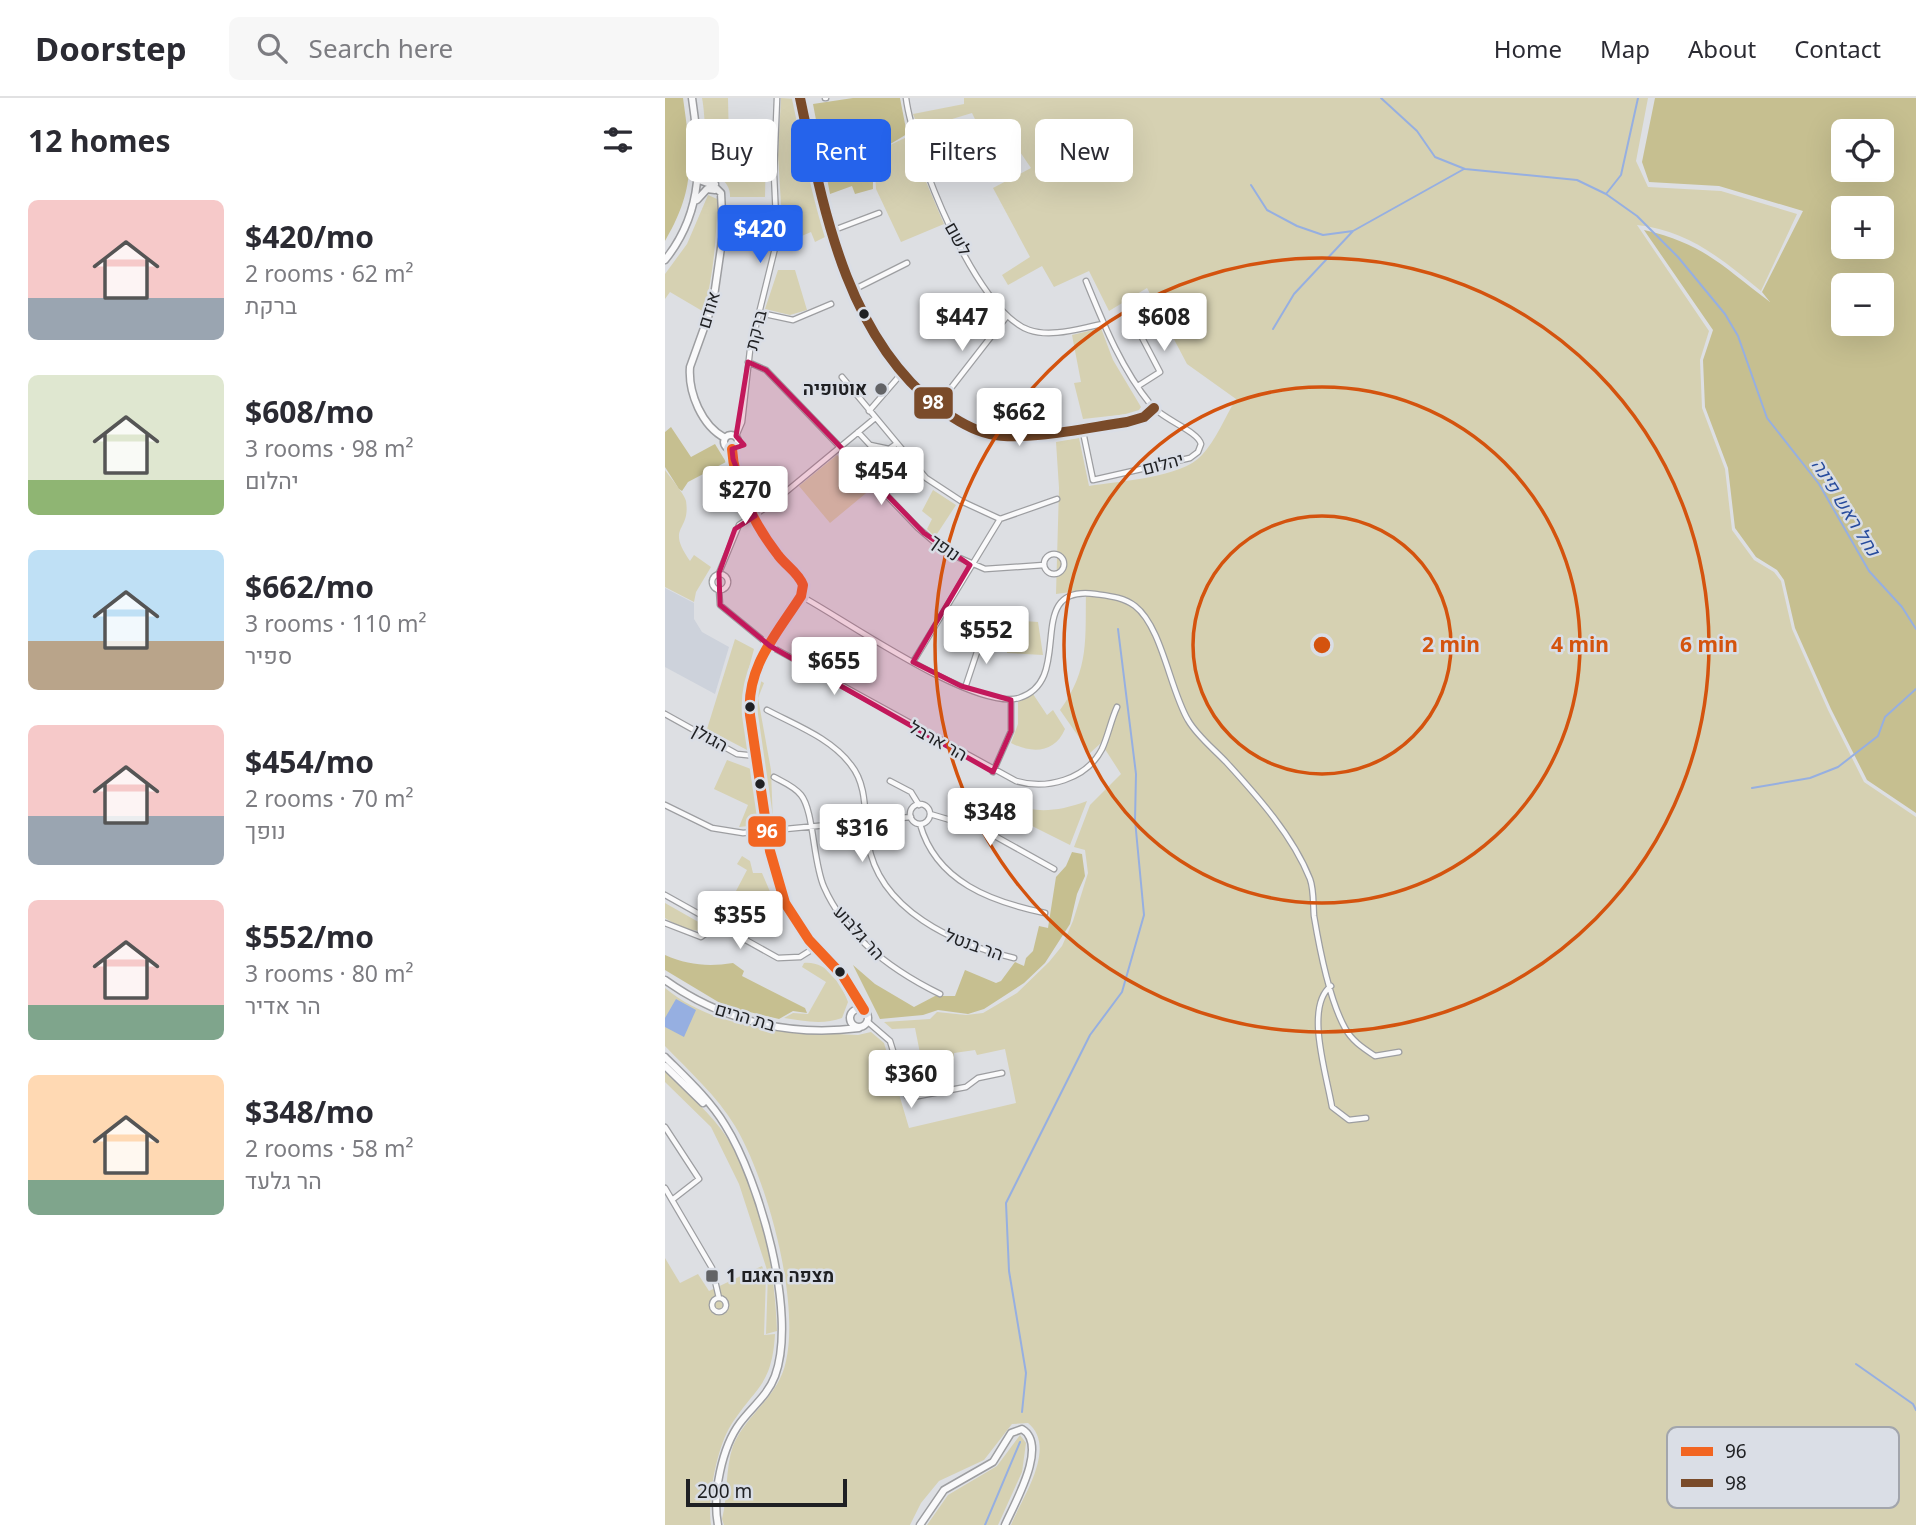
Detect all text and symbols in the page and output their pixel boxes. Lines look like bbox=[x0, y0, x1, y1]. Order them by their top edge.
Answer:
search box bbox=[229, 17, 719, 80]
text: Doorstep bbox=[35, 26, 187, 71]
icon: search bbox=[253, 29, 291, 67]
text: Search here bbox=[309, 30, 453, 66]
text: Home bbox=[1494, 32, 1562, 65]
text: Map bbox=[1600, 32, 1650, 65]
text: About bbox=[1688, 32, 1756, 65]
text: Contact bbox=[1794, 32, 1881, 65]
chip: Buy bbox=[686, 119, 777, 182]
chip: Rent bbox=[791, 119, 891, 182]
chip: Filters bbox=[905, 119, 1021, 182]
chip: New bbox=[1035, 119, 1133, 182]
map controls bbox=[1831, 119, 1894, 336]
button: locate bbox=[1831, 119, 1894, 182]
text: 12 homes bbox=[28, 120, 171, 161]
icon: filters bbox=[599, 121, 637, 159]
button: + bbox=[1831, 196, 1894, 259]
pin: $420 bbox=[719, 206, 801, 265]
text: $420 bbox=[734, 212, 786, 244]
text: $420/mo bbox=[245, 216, 374, 257]
street label: לשם bbox=[940, 217, 978, 260]
icon: home bbox=[84, 228, 168, 312]
text: 2 rooms · 62 m² bbox=[245, 257, 414, 289]
button: − bbox=[1831, 273, 1894, 336]
street label: אודם bbox=[691, 288, 725, 331]
text: ברקת bbox=[245, 289, 297, 321]
pin: $447 bbox=[921, 294, 1003, 353]
pin: $608 bbox=[1123, 294, 1205, 353]
text: $447 bbox=[936, 300, 988, 332]
text: $608 bbox=[1138, 300, 1190, 332]
street label: ברקת bbox=[738, 307, 772, 352]
unlabelled marker bbox=[857, 307, 871, 321]
place label: אוטופיה bbox=[803, 376, 867, 400]
marker: אוטופיה bbox=[873, 381, 889, 397]
line badge: 98 bbox=[913, 386, 954, 420]
pin: $662 bbox=[978, 388, 1060, 448]
text: 98 bbox=[922, 389, 944, 415]
text: $608/mo bbox=[245, 391, 374, 432]
text: $662 bbox=[993, 395, 1045, 427]
icon: home bbox=[84, 403, 168, 487]
text: 3 rooms · 98 m² bbox=[245, 432, 414, 464]
street label: יהלום bbox=[1139, 446, 1186, 480]
pin: $454 bbox=[840, 448, 922, 507]
water label: נחל ראש פינה bbox=[1806, 453, 1887, 562]
text: $454 bbox=[855, 454, 907, 486]
text: יהלום bbox=[245, 464, 299, 496]
pin: $270 bbox=[704, 466, 786, 526]
text: $270 bbox=[719, 473, 771, 505]
street label: נופך bbox=[926, 528, 966, 566]
text: $662/mo bbox=[245, 566, 374, 607]
icon: home bbox=[84, 578, 168, 662]
pin: $552 bbox=[945, 606, 1027, 666]
text: 3 rooms · 110 m² bbox=[245, 607, 427, 639]
text: $552 bbox=[960, 613, 1012, 645]
text: 2 min bbox=[1422, 630, 1480, 658]
text: 4 min bbox=[1551, 630, 1609, 658]
text: 6 min bbox=[1680, 630, 1738, 658]
centre of rings bbox=[1310, 633, 1334, 657]
pin: $655 bbox=[793, 638, 875, 697]
text: ספיר bbox=[245, 639, 292, 671]
text: $655 bbox=[808, 644, 860, 676]
unlabelled marker bbox=[743, 700, 757, 714]
street label: הר ארבל bbox=[905, 714, 972, 766]
street label: הגולן bbox=[688, 718, 733, 757]
text: $454/mo bbox=[245, 741, 374, 782]
icon: home bbox=[84, 753, 168, 837]
unlabelled marker bbox=[753, 777, 767, 791]
text: 2 rooms · 70 m² bbox=[245, 782, 414, 814]
pin: $348 bbox=[949, 788, 1031, 848]
text: $348 bbox=[964, 795, 1016, 827]
pin: $316 bbox=[821, 804, 903, 864]
text: $316 bbox=[836, 811, 888, 843]
text: נופך bbox=[245, 814, 286, 846]
line badge: 96 bbox=[747, 815, 787, 848]
text: 96 bbox=[756, 818, 778, 844]
pin: $355 bbox=[699, 892, 781, 951]
text: $355 bbox=[714, 898, 766, 930]
street label: הר גלבוע bbox=[829, 900, 891, 965]
text: $552/mo bbox=[245, 916, 374, 957]
street label: הר בנטל bbox=[942, 922, 1007, 966]
icon: home bbox=[84, 928, 168, 1012]
text: 3 rooms · 80 m² bbox=[245, 957, 414, 989]
unlabelled marker bbox=[833, 965, 847, 979]
text: הר אדיר bbox=[245, 989, 321, 1021]
street label: בת הרים bbox=[712, 996, 779, 1036]
pin: $360 bbox=[870, 1051, 952, 1110]
text: $360 bbox=[885, 1057, 937, 1089]
text: $348/mo bbox=[245, 1091, 374, 1132]
icon: home bbox=[84, 1103, 168, 1187]
text: 2 rooms · 58 m² bbox=[245, 1132, 414, 1164]
text: הר גלעד bbox=[245, 1164, 322, 1196]
place label: מצפה האגם 1 bbox=[726, 1263, 834, 1287]
marker: מצפה האגם 1 bbox=[704, 1268, 720, 1284]
legend bbox=[1667, 1427, 1899, 1508]
text: 96 bbox=[1725, 1438, 1747, 1464]
text: 98 bbox=[1725, 1470, 1747, 1496]
scale bar bbox=[686, 1476, 847, 1508]
text: 200 m bbox=[697, 1478, 752, 1504]

